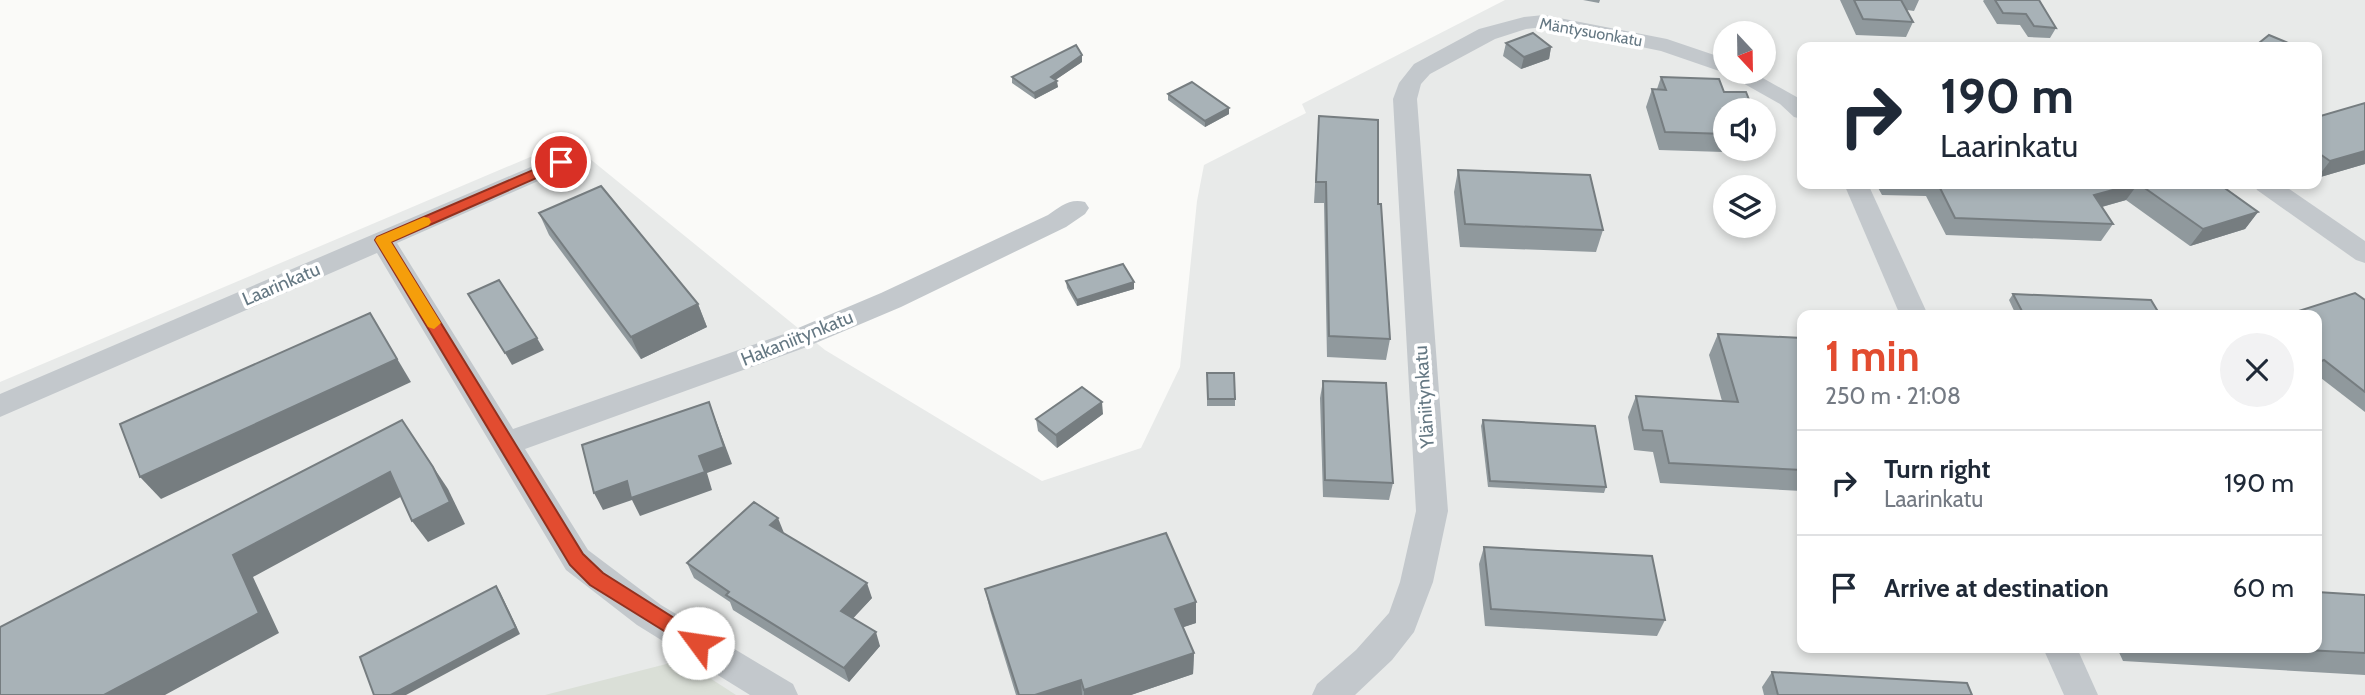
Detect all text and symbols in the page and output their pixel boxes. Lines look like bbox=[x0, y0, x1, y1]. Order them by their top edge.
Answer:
street label: Mäntysuonkatu bbox=[1538, 14, 1644, 50]
north arrow bbox=[1713, 21, 1776, 84]
map controls bbox=[1713, 21, 1776, 238]
text: 190 m bbox=[1940, 66, 2074, 125]
icon: right bbox=[1825, 70, 1916, 161]
button: sound bbox=[1713, 98, 1776, 161]
text: Laarinkatu bbox=[1940, 126, 2078, 165]
pin bbox=[531, 132, 591, 192]
icon: arrive bbox=[542, 143, 580, 181]
button: layers bbox=[1713, 175, 1776, 238]
street label: Laarinkatu bbox=[239, 257, 323, 311]
street label: Hakaniitynkatu bbox=[738, 305, 856, 371]
text: 1 min bbox=[1825, 330, 1920, 382]
button: close bbox=[2220, 333, 2294, 407]
street label: Yläniitynkatu bbox=[1409, 345, 1439, 450]
text: 250 m · 21:08 bbox=[1825, 382, 1961, 410]
text: Turn right bbox=[1884, 453, 1990, 485]
icon: right bbox=[1825, 464, 1863, 502]
text: 190 m bbox=[2224, 467, 2294, 499]
text: Laarinkatu bbox=[1884, 485, 1983, 513]
icon: arrive bbox=[1825, 569, 1863, 607]
text: Arrive at destination bbox=[1884, 572, 2109, 604]
text: 60 m bbox=[2232, 572, 2294, 604]
position arrow bbox=[661, 606, 735, 680]

